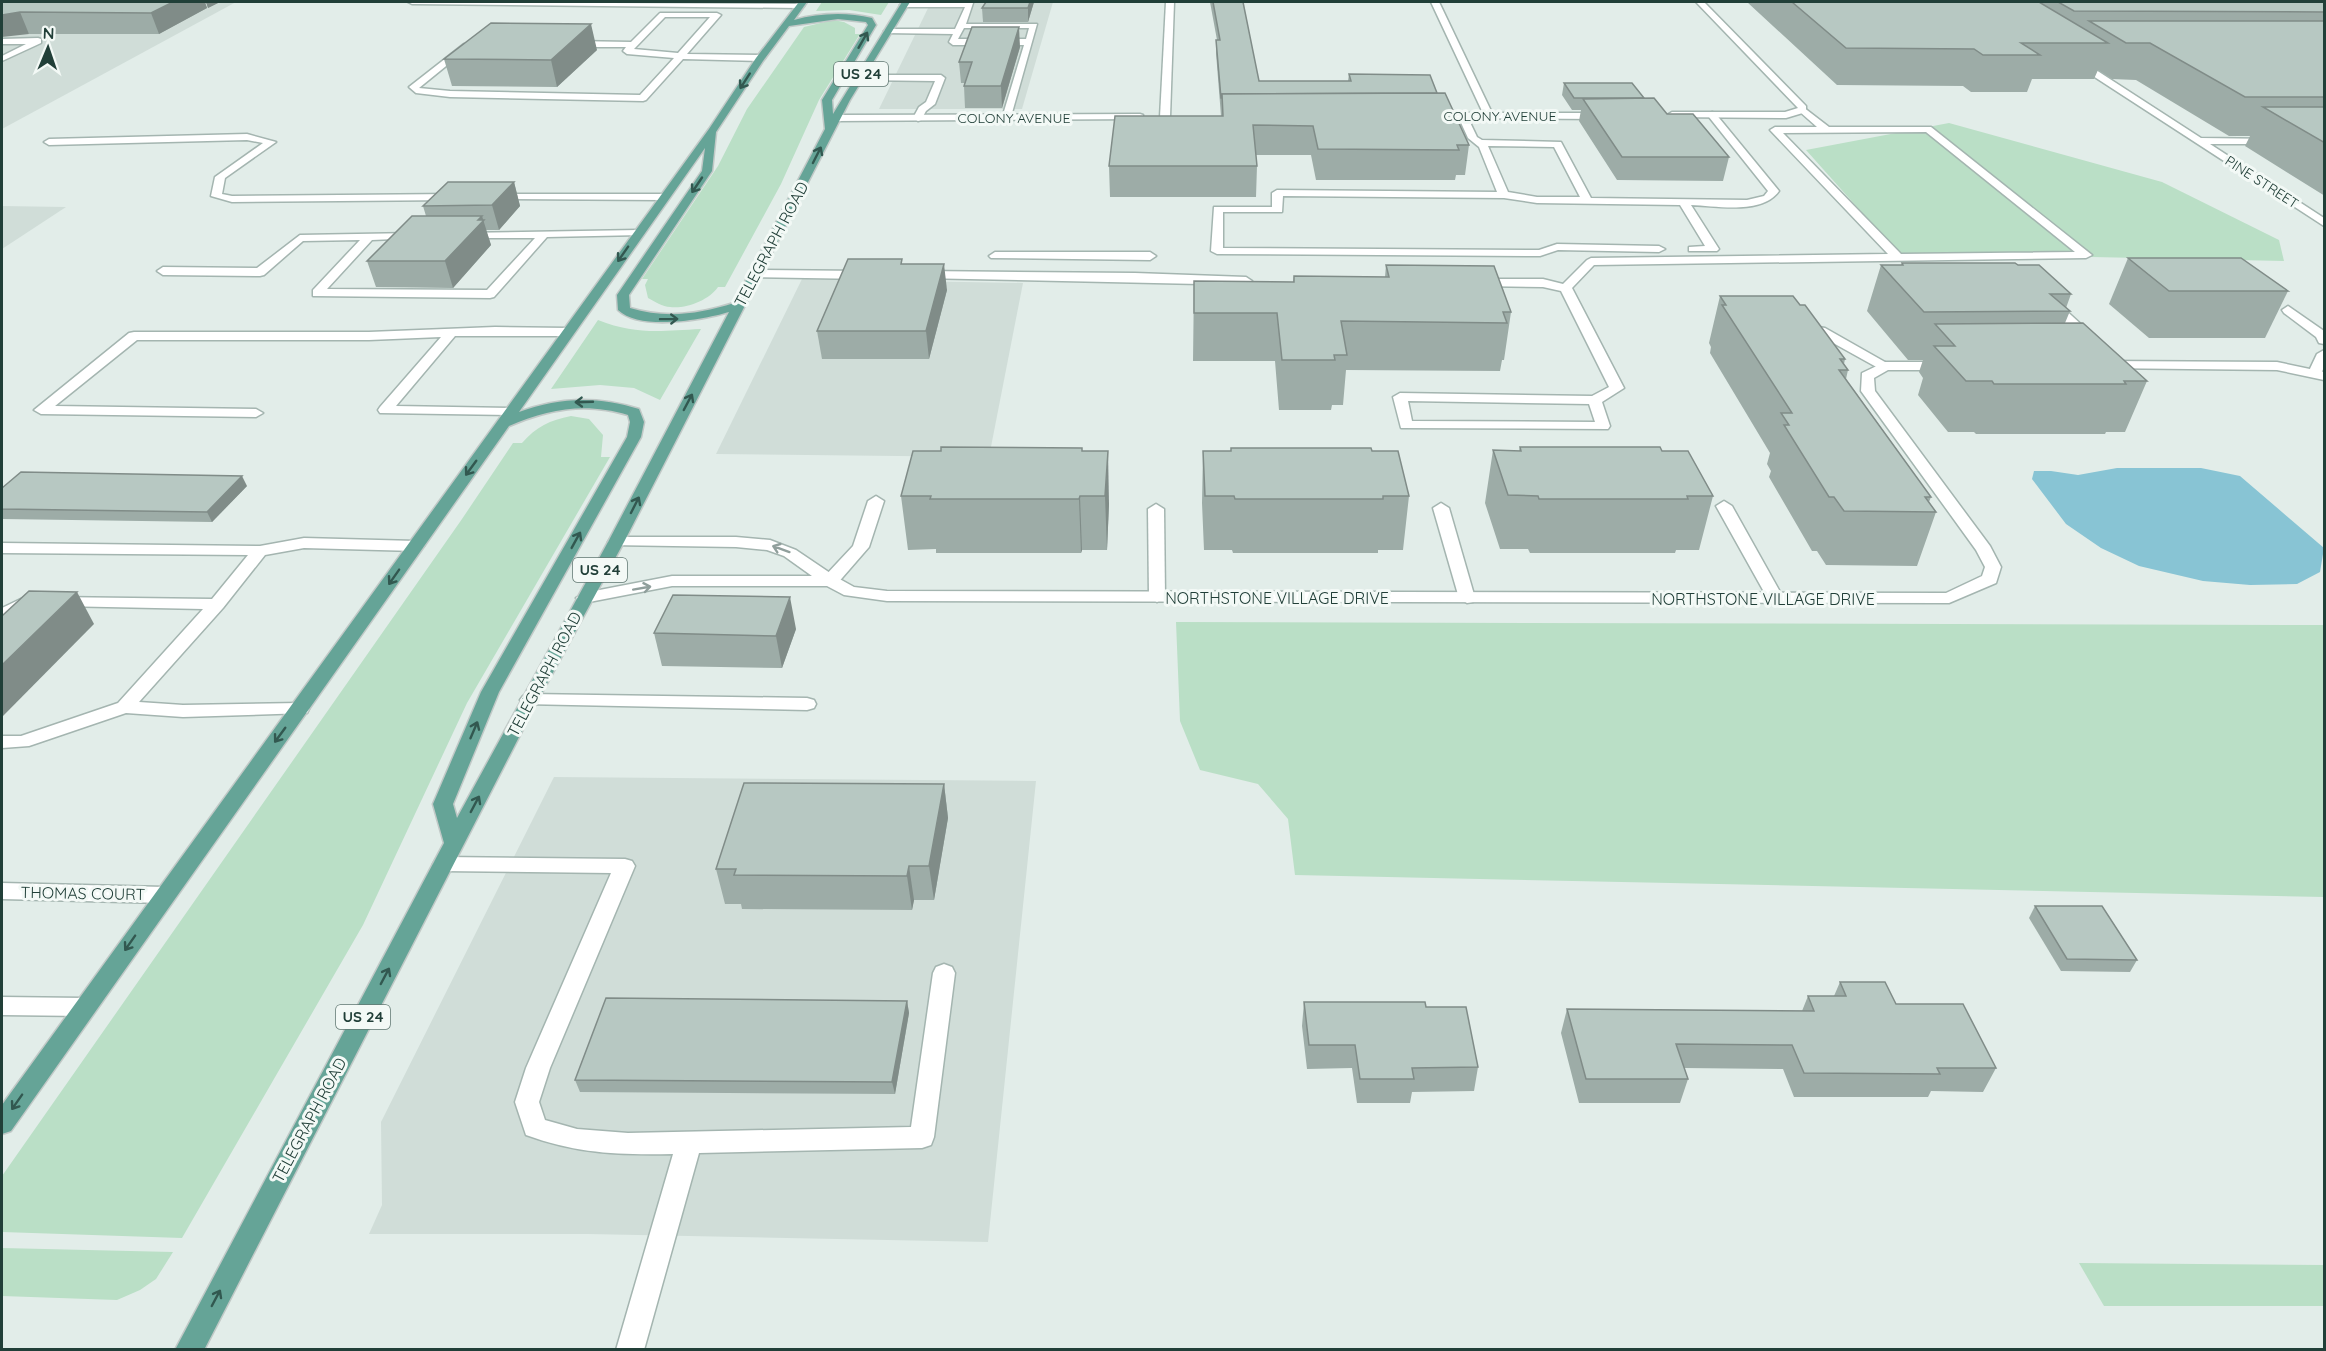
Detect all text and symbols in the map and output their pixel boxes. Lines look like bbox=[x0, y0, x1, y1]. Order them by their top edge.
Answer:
north arrow bbox=[18, 18, 78, 78]
text: N bbox=[42, 23, 55, 43]
one-way arrow bbox=[857, 32, 869, 49]
road number: US 24 bbox=[834, 62, 888, 86]
one-way arrow bbox=[739, 72, 752, 89]
street label: COLONY AVENUE bbox=[1444, 107, 1556, 125]
street label: COLONY AVENUE bbox=[958, 109, 1070, 127]
one-way arrow bbox=[812, 147, 823, 165]
street label: PINE STREET bbox=[2222, 152, 2302, 212]
one-way arrow bbox=[691, 176, 703, 193]
street label: TELEGRAPH ROAD bbox=[730, 178, 812, 310]
one-way arrow bbox=[617, 246, 629, 262]
one-way arrow bbox=[659, 314, 679, 325]
one-way arrow bbox=[682, 394, 694, 412]
one-way arrow bbox=[575, 397, 595, 408]
one-way arrow bbox=[465, 459, 477, 476]
one-way arrow bbox=[629, 496, 641, 514]
one-way arrow bbox=[570, 532, 582, 549]
one-way arrow bbox=[772, 543, 791, 554]
road number: US 24 bbox=[573, 558, 627, 582]
one-way arrow bbox=[388, 569, 400, 585]
one-way arrow bbox=[631, 582, 651, 593]
street label: NORTHSTONE VILLAGE DRIVE bbox=[1165, 588, 1389, 608]
street label: NORTHSTONE VILLAGE DRIVE bbox=[1651, 589, 1875, 609]
street label: TELEGRAPH ROAD bbox=[503, 608, 585, 740]
one-way arrow bbox=[470, 721, 481, 739]
one-way arrow bbox=[274, 727, 286, 743]
one-way arrow bbox=[470, 795, 482, 813]
street label: THOMAS COURT bbox=[21, 882, 146, 904]
one-way arrow bbox=[124, 934, 136, 950]
one-way arrow bbox=[379, 968, 391, 986]
road number: US 24 bbox=[336, 1005, 390, 1029]
street label: TELEGRAPH ROAD bbox=[268, 1054, 350, 1186]
one-way arrow bbox=[11, 1093, 23, 1109]
one-way arrow bbox=[211, 1289, 222, 1307]

